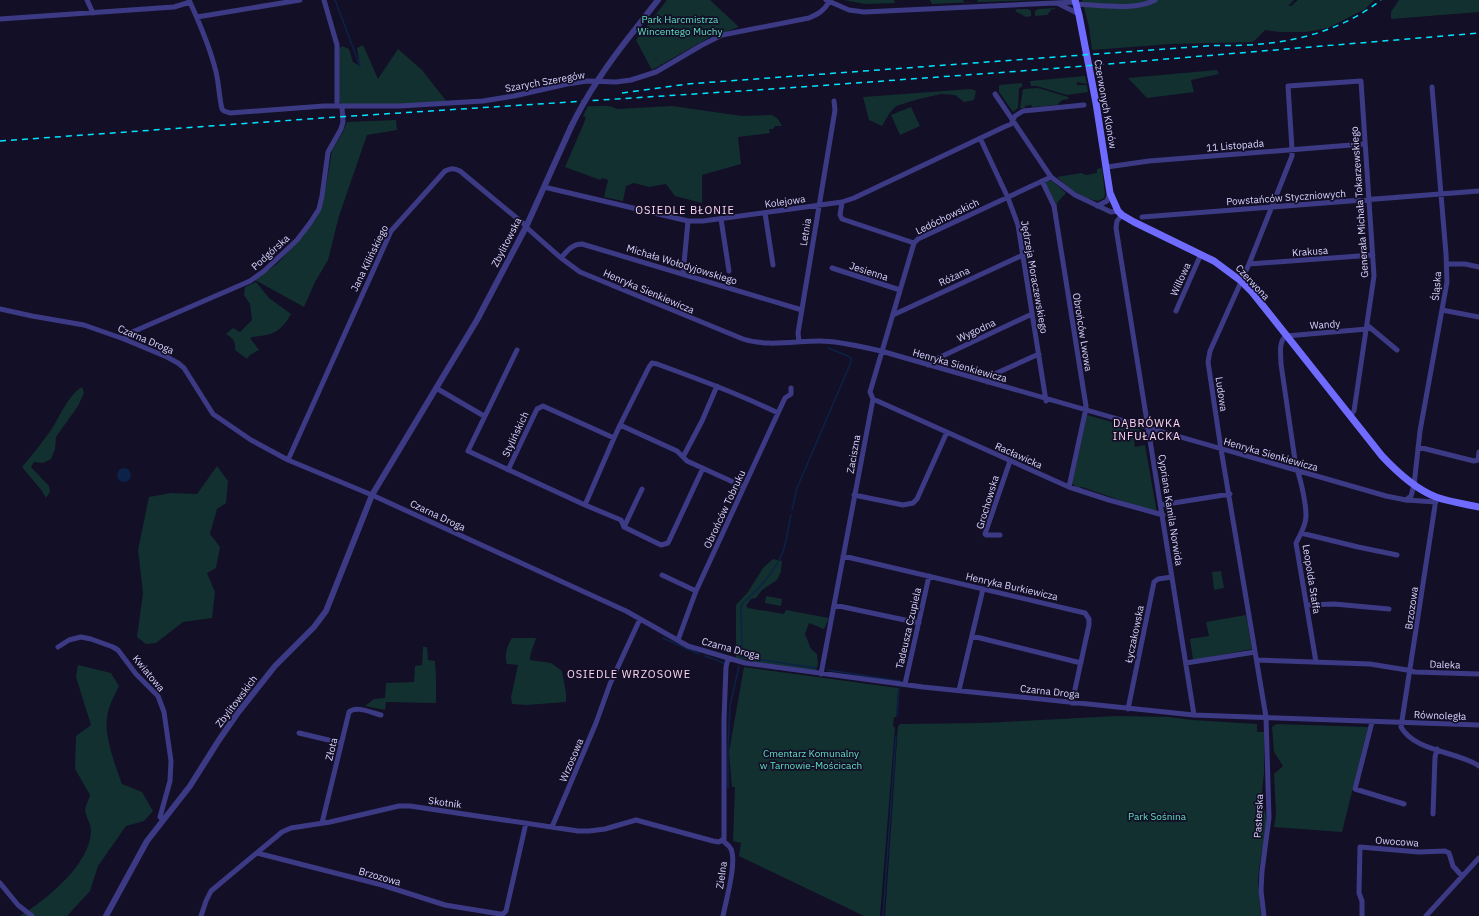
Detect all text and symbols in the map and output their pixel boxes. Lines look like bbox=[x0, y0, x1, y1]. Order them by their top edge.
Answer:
park label: Park Harcmistrza Wincentego Muchy bbox=[638, 13, 722, 38]
street label: Czerwonych Klonów bbox=[1091, 58, 1120, 150]
street label: Szarych Szeregów bbox=[504, 68, 586, 95]
street label: Generała Michała Tokarzewskiego bbox=[1348, 125, 1371, 278]
street label: 11 Listopada bbox=[1206, 136, 1265, 155]
street label: Powstańców Styczniowych bbox=[1226, 187, 1346, 208]
street label: Kolejowa bbox=[764, 192, 807, 211]
street label: Ledóchowskich bbox=[913, 195, 981, 237]
district label: OSIEDLE BŁONIE bbox=[635, 203, 735, 217]
street label: Zbylitowska bbox=[488, 215, 525, 269]
street label: Letnia bbox=[797, 217, 814, 247]
street label: Jędrzeja Moraczewskiego bbox=[1018, 220, 1051, 335]
street label: Jana Kilińskiego bbox=[348, 222, 391, 294]
street label: Podgórska bbox=[248, 231, 293, 273]
street label: Michała Wołodyjowskiego bbox=[625, 241, 739, 288]
street label: Krakusa bbox=[1291, 244, 1329, 259]
street label: Jesienna bbox=[848, 259, 891, 284]
street label: Willowa bbox=[1167, 260, 1194, 298]
street label: Czerwona bbox=[1233, 262, 1273, 303]
street label: Różana bbox=[937, 263, 972, 289]
street label: Henryka Sienkiewicza bbox=[601, 266, 697, 317]
street label: Śląska bbox=[1429, 270, 1444, 301]
street label: Obrońców Lwowa bbox=[1070, 292, 1095, 373]
street label: Wygodna bbox=[955, 316, 998, 345]
street label: Wandy bbox=[1309, 317, 1341, 332]
street label: Czarna Droga bbox=[116, 322, 176, 357]
street label: Henryka Sienkiewicza bbox=[911, 346, 1009, 385]
street label: Ludowa bbox=[1213, 376, 1230, 413]
street label: Stylińskich bbox=[499, 409, 532, 459]
district label: DĄBRÓWKA INFUŁACKA bbox=[1113, 416, 1181, 443]
street label: Zaciszna bbox=[844, 433, 863, 474]
street label: Henryka Sienkiewicza bbox=[1222, 435, 1320, 474]
street label: Racławicka bbox=[993, 439, 1045, 472]
street label: Cypriana Kamila Norwida bbox=[1155, 453, 1186, 567]
street label: Obrońców Tobruku bbox=[701, 468, 748, 550]
street label: Grochowska bbox=[973, 473, 1002, 531]
street label: Czarna Droga bbox=[408, 497, 468, 534]
street label: Leopolda Staffa bbox=[1300, 543, 1324, 615]
street label: Henryka Burkiewicza bbox=[965, 570, 1060, 604]
street label: Brzozowa bbox=[1402, 585, 1421, 630]
street label: Tadeusza Czupiela bbox=[893, 586, 924, 670]
street label: Łyczakowska bbox=[1122, 604, 1147, 665]
street label: Czarna Droga bbox=[700, 634, 762, 663]
street label: Kwiatowa bbox=[130, 652, 168, 695]
street label: Daleka bbox=[1429, 657, 1461, 672]
district label: OSIEDLE WRZOSOWE bbox=[567, 667, 691, 681]
street label: Zbylitowskich bbox=[213, 673, 260, 730]
street label: Czarna Droga bbox=[1020, 682, 1081, 701]
street label: Równoległa bbox=[1414, 708, 1467, 723]
street label: Złota bbox=[322, 736, 341, 762]
street label: Wrzosowa bbox=[556, 736, 587, 784]
park label: Cmentarz Komunalny w Tarnowie-Mościcach bbox=[760, 747, 862, 772]
street label: Pasterska bbox=[1251, 793, 1266, 838]
street label: Skotnik bbox=[427, 794, 463, 811]
park label: Park Sośnina bbox=[1128, 810, 1187, 823]
street label: Owocowa bbox=[1375, 833, 1420, 850]
street label: Zielna bbox=[713, 860, 730, 890]
street label: Brzozowa bbox=[357, 864, 403, 889]

